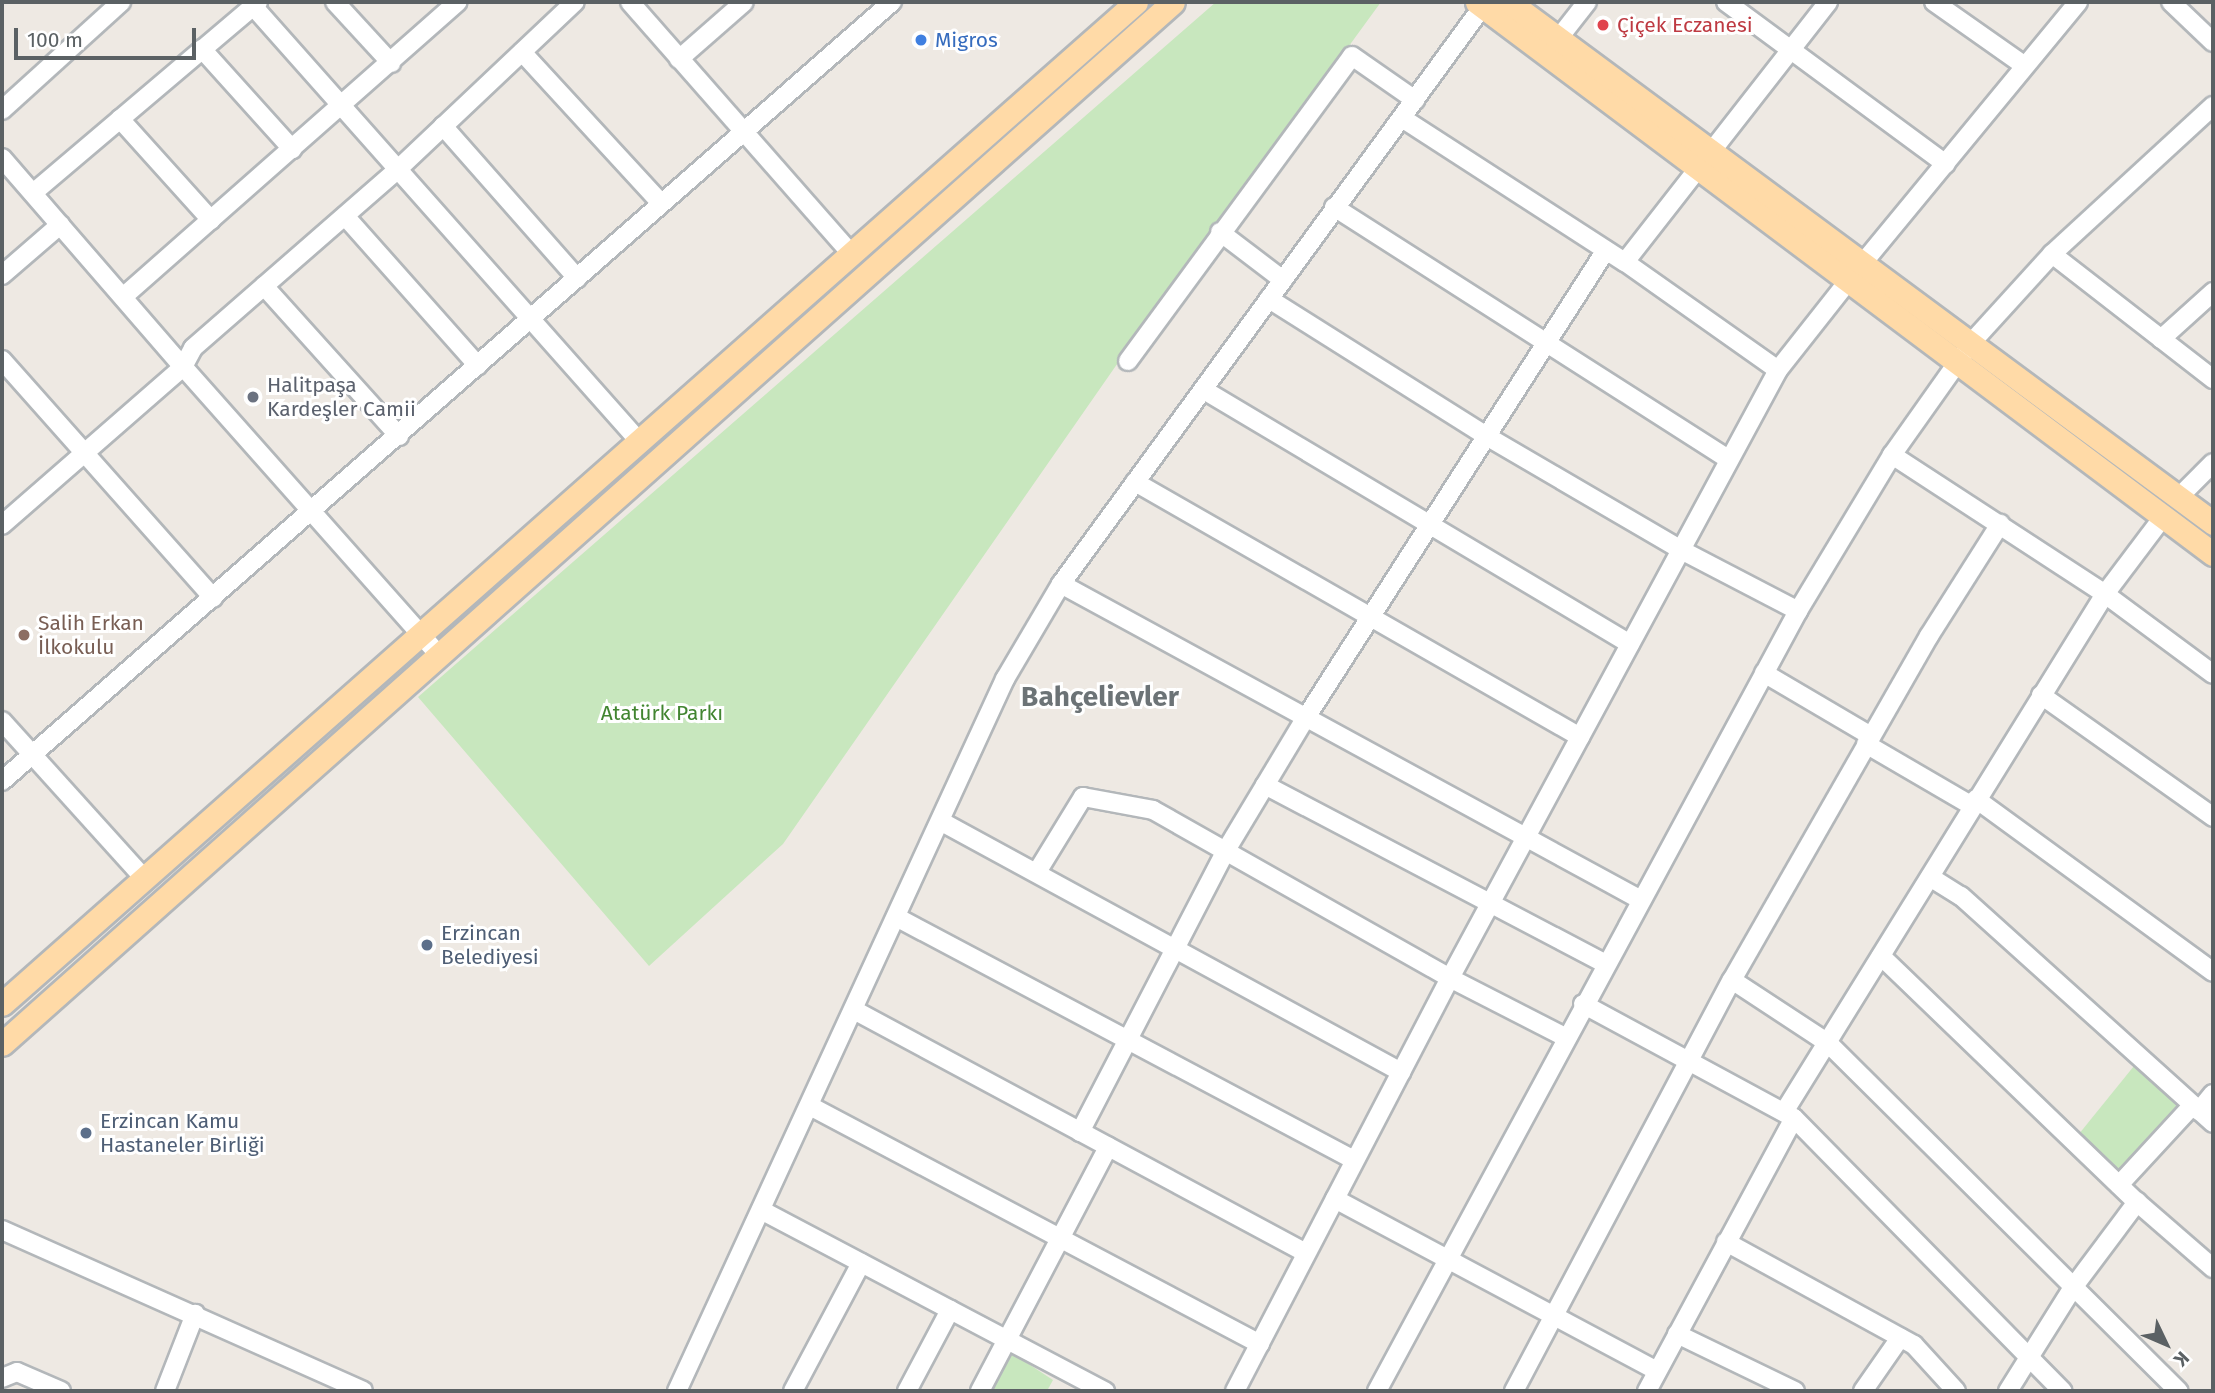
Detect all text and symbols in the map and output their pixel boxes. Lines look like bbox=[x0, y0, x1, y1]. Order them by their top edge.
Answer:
place label: Çiçek Eczanesi bbox=[1617, 12, 1753, 38]
scale bar bbox=[18, 14, 200, 58]
marker: Çiçek Eczanesi bbox=[1595, 17, 1611, 33]
text: 100 m bbox=[27, 27, 83, 53]
place label: Migros bbox=[935, 27, 998, 53]
marker: Migros bbox=[913, 32, 929, 48]
place label: Halitpaşa Kardeşler Camii bbox=[267, 372, 416, 422]
marker: Halitpaşa Kardeşler Camii bbox=[245, 389, 261, 405]
place label: Salih Erkan İlkokulu bbox=[38, 610, 144, 660]
marker: Salih Erkan İlkokulu bbox=[16, 627, 32, 643]
district label: Bahçelievler bbox=[1021, 680, 1179, 714]
park label: Atatürk Parkı bbox=[601, 700, 723, 726]
place label: Erzincan Belediyesi bbox=[441, 920, 539, 970]
marker: Erzincan Belediyesi bbox=[419, 937, 435, 953]
place label: Erzincan Kamu Hastaneler Birliği bbox=[100, 1108, 265, 1158]
marker: Erzincan Kamu Hastaneler Birliği bbox=[78, 1125, 94, 1141]
north arrow bbox=[2131, 1309, 2201, 1379]
text: K bbox=[2169, 1347, 2194, 1371]

